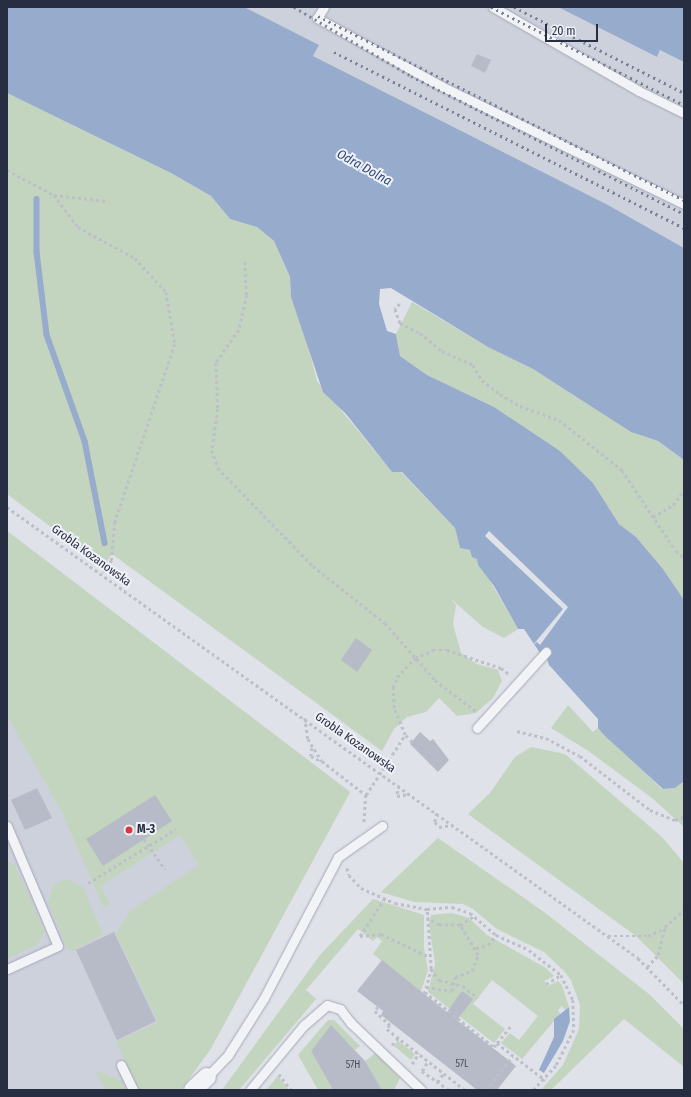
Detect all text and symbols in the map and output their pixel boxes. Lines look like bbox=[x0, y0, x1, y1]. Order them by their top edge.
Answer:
scale bar bbox=[547, 16, 600, 42]
text: 20 m bbox=[552, 24, 576, 38]
water label: Odra Dolna bbox=[334, 147, 394, 189]
street label: Grobla Kozanowska bbox=[48, 522, 134, 590]
street label: Grobla Kozanowska bbox=[312, 710, 398, 776]
place label: M-3 bbox=[137, 823, 155, 837]
marker: M-3 bbox=[124, 825, 134, 835]
house number: 57L bbox=[456, 1059, 468, 1071]
house number: 57H bbox=[346, 1060, 360, 1072]

